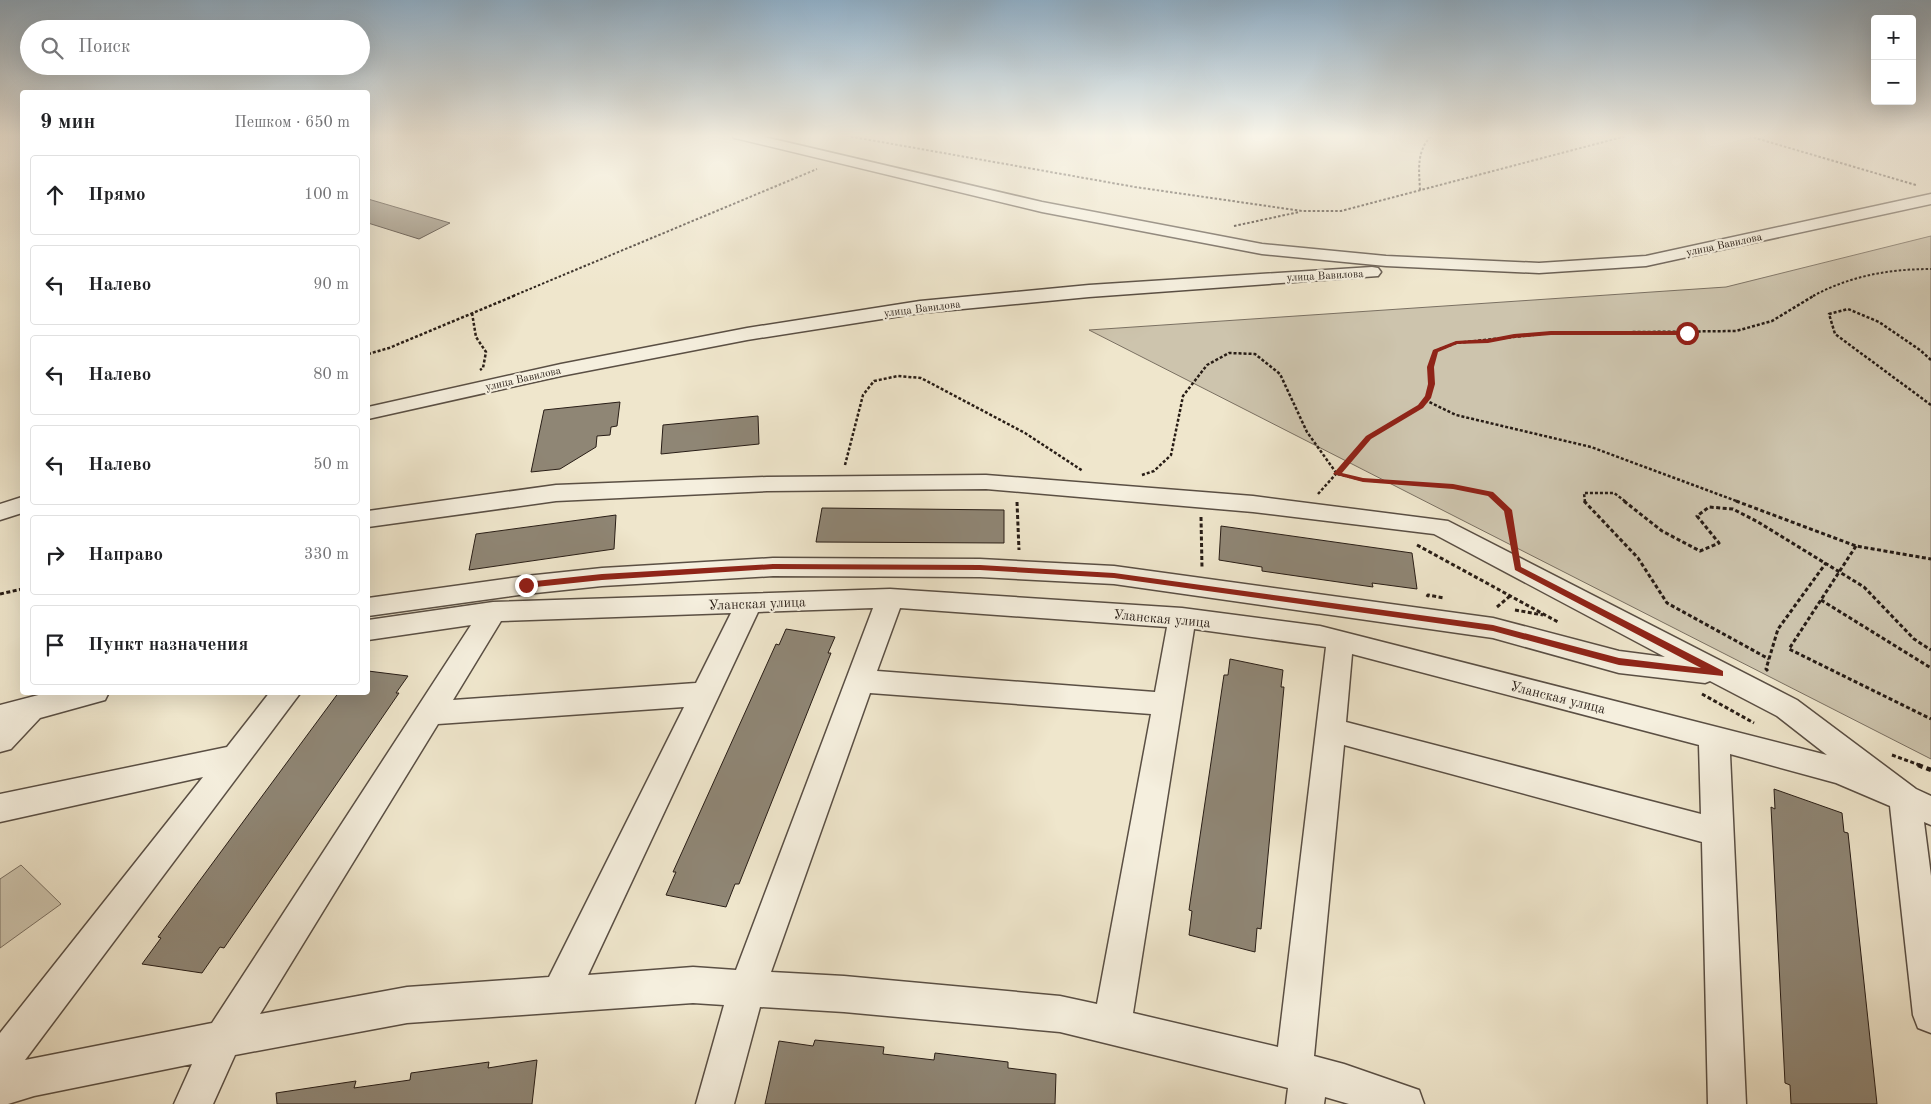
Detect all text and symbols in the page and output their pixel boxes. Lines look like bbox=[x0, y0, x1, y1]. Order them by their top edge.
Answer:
map controls bbox=[1871, 15, 1916, 105]
button: + bbox=[1871, 15, 1916, 60]
search box bbox=[20, 20, 370, 75]
icon: search bbox=[38, 34, 66, 62]
text: Поиск bbox=[78, 38, 130, 57]
button: − bbox=[1871, 60, 1916, 105]
text: 9 мин bbox=[40, 112, 95, 133]
text: Пешком · 650 m bbox=[234, 115, 350, 131]
icon: ahead bbox=[41, 181, 69, 209]
text: Прямо bbox=[88, 186, 146, 205]
text: 100 m bbox=[304, 187, 349, 203]
street label: улица Вавилова bbox=[1685, 232, 1764, 259]
street label: улица Вавилова bbox=[1286, 269, 1364, 284]
icon: left bbox=[41, 271, 69, 299]
text: Налево bbox=[88, 276, 151, 295]
text: 90 m bbox=[313, 277, 349, 293]
street label: улица Вавилова bbox=[883, 299, 962, 320]
route start bbox=[1676, 322, 1699, 345]
icon: left bbox=[41, 361, 69, 389]
street label: улица Вавилова bbox=[485, 365, 563, 393]
text: Налево bbox=[88, 366, 151, 385]
text: 80 m bbox=[313, 367, 349, 383]
icon: left bbox=[41, 451, 69, 479]
text: Налево bbox=[88, 456, 151, 475]
text: 50 m bbox=[313, 457, 349, 473]
icon: right bbox=[41, 541, 69, 569]
text: Направо bbox=[88, 546, 163, 565]
text: 330 m bbox=[304, 547, 349, 563]
route end bbox=[515, 574, 538, 597]
street label: Уланская улица bbox=[708, 595, 806, 613]
street label: Уланская улица bbox=[1113, 608, 1211, 630]
icon: arrive bbox=[41, 631, 69, 659]
text: Пункт назначения bbox=[88, 636, 248, 655]
street label: Уланская улица bbox=[1509, 679, 1607, 717]

